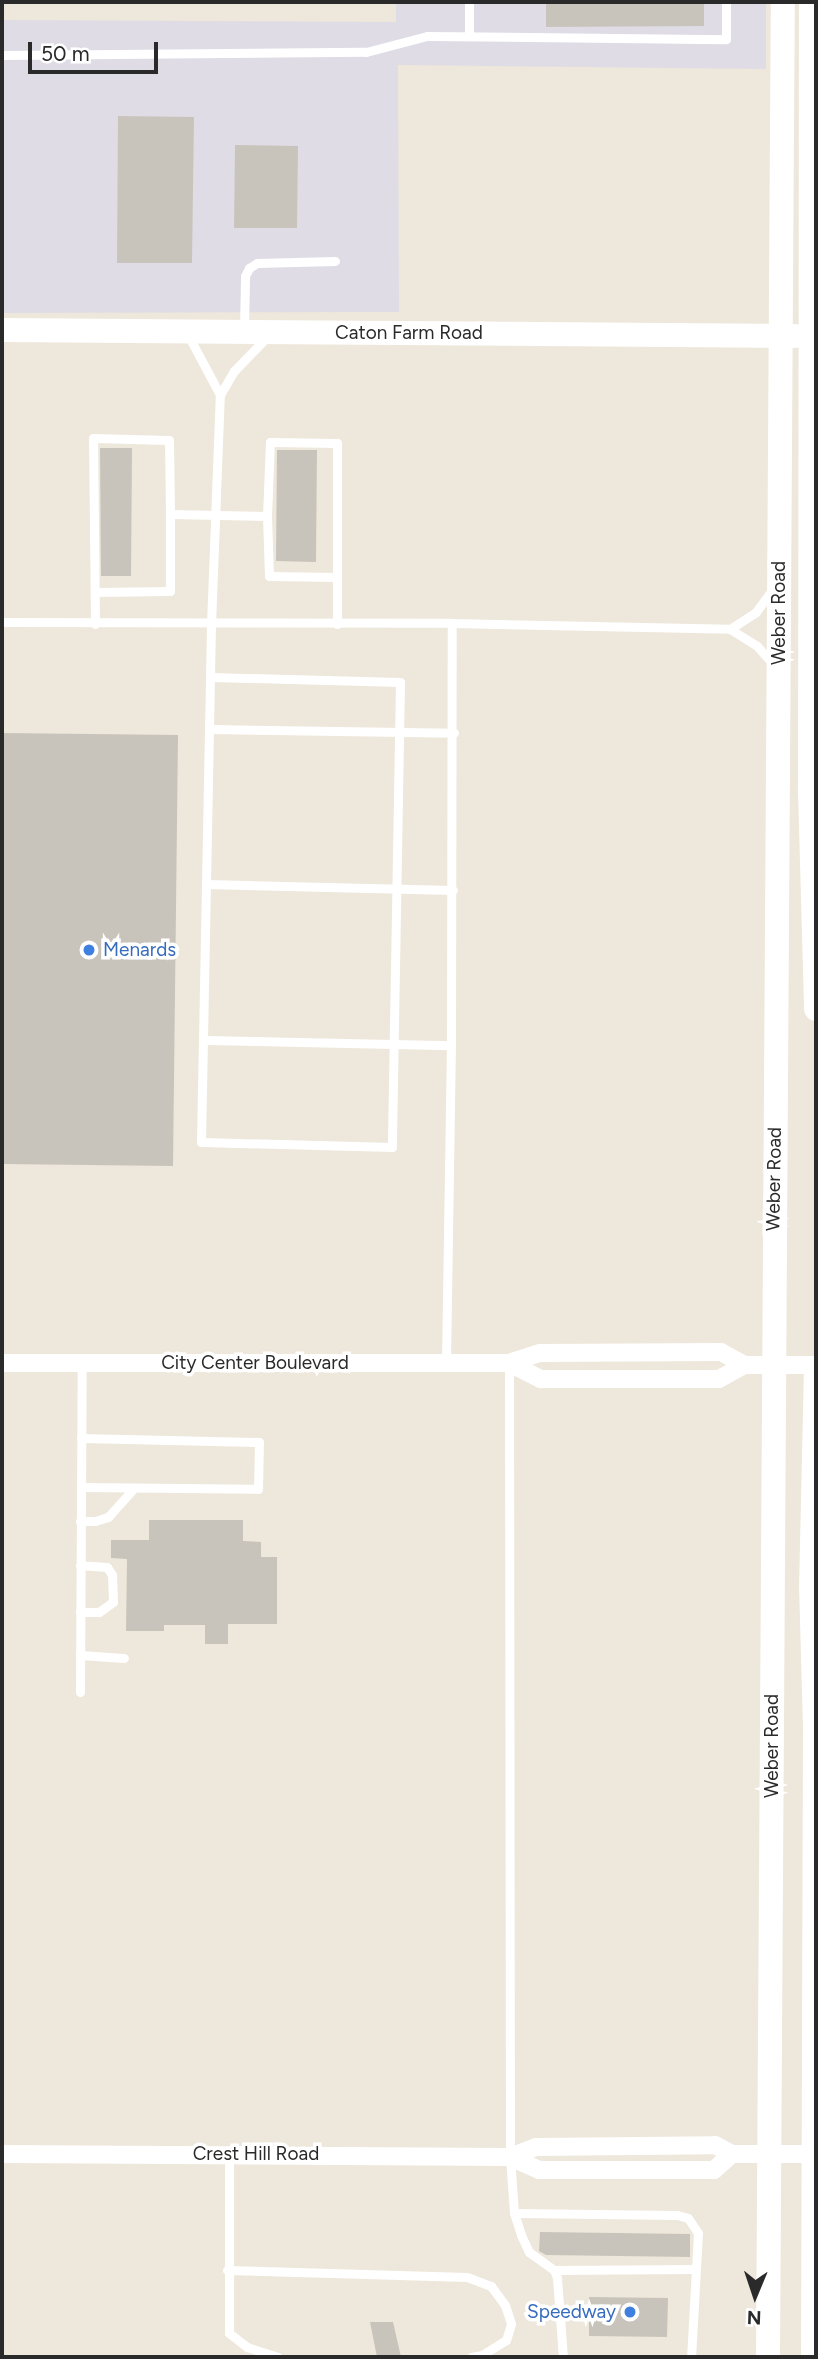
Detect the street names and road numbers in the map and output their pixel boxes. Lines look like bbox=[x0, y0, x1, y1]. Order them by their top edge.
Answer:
street label: Caton Farm Road bbox=[335, 322, 483, 344]
street label: Weber Road bbox=[768, 561, 790, 665]
street label: Weber Road bbox=[762, 1127, 786, 1231]
street label: City Center Boulevard bbox=[161, 1352, 349, 1374]
street label: Weber Road bbox=[761, 1694, 783, 1798]
street label: Crest Hill Road bbox=[193, 2143, 319, 2165]

